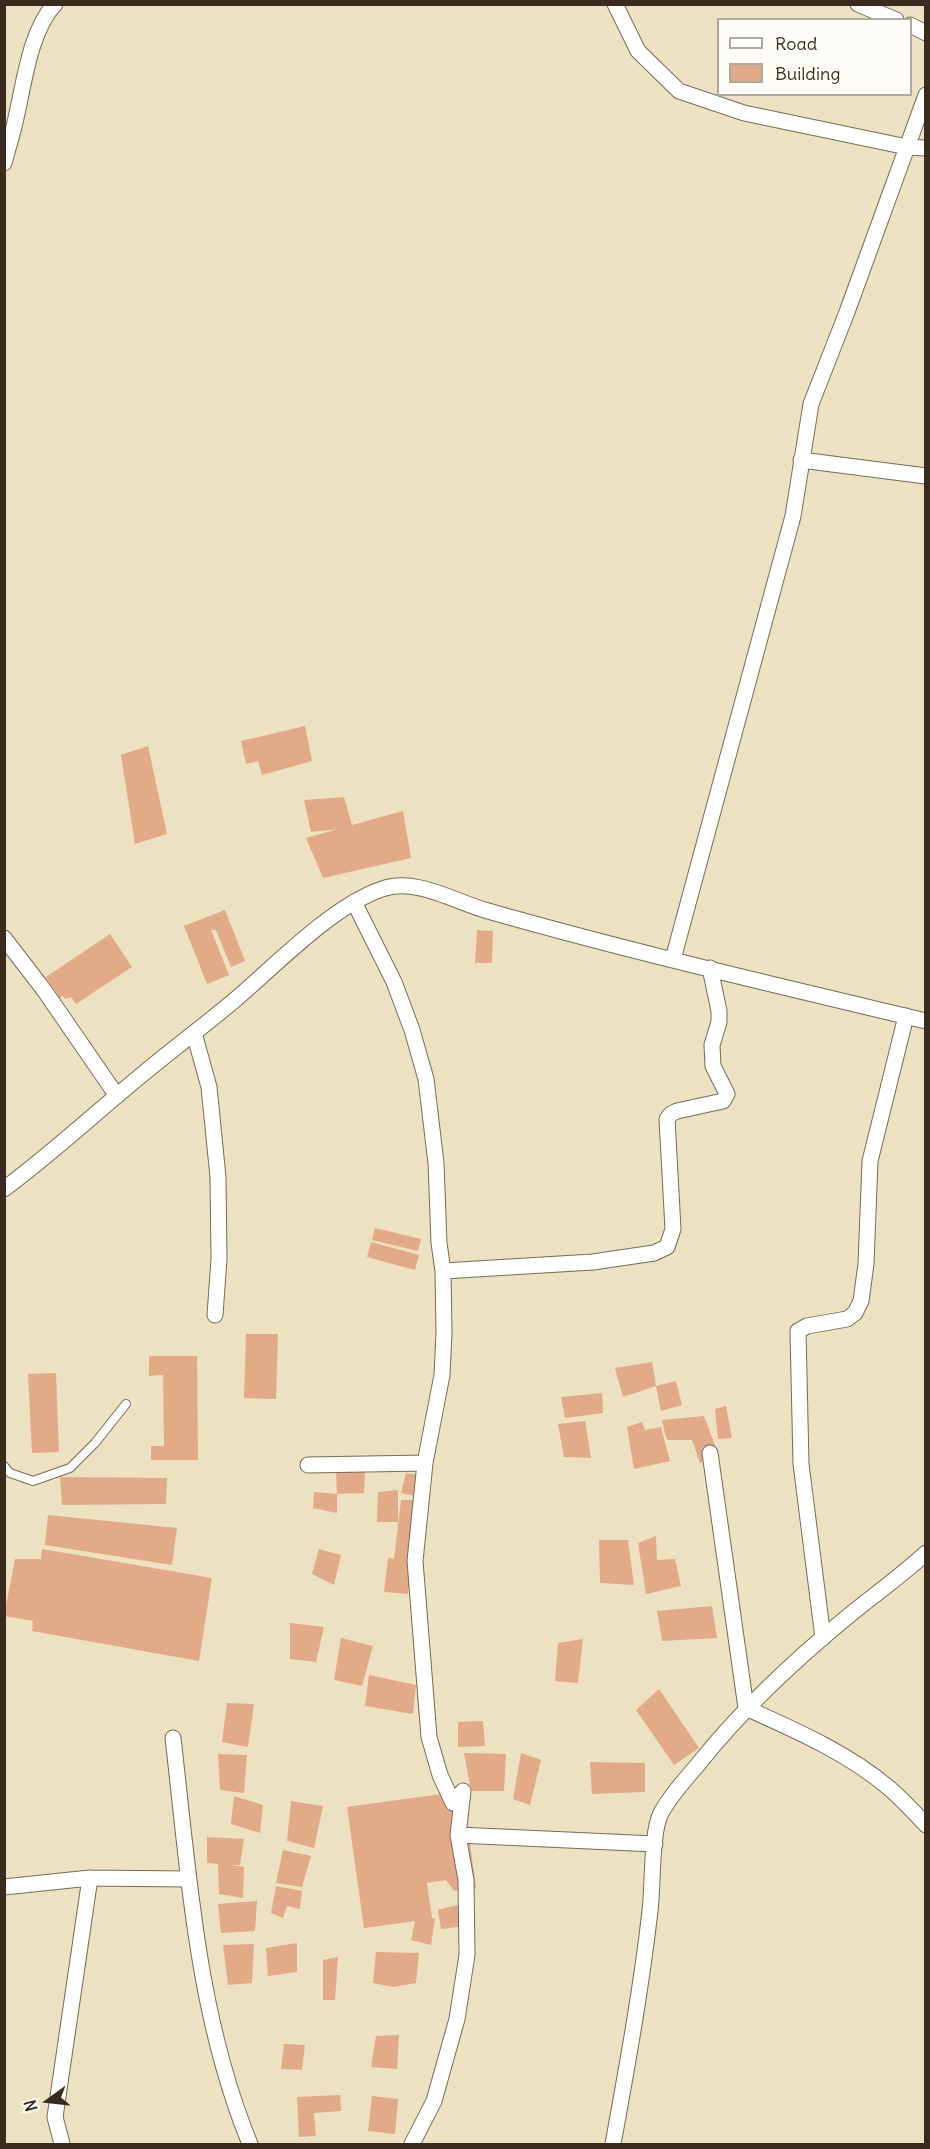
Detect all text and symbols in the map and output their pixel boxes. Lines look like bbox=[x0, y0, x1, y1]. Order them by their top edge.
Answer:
legend bbox=[717, 18, 912, 96]
text: Road bbox=[775, 32, 817, 55]
text: Building bbox=[775, 62, 840, 85]
north arrow bbox=[18, 2071, 78, 2131]
text: N bbox=[20, 2098, 42, 2114]

